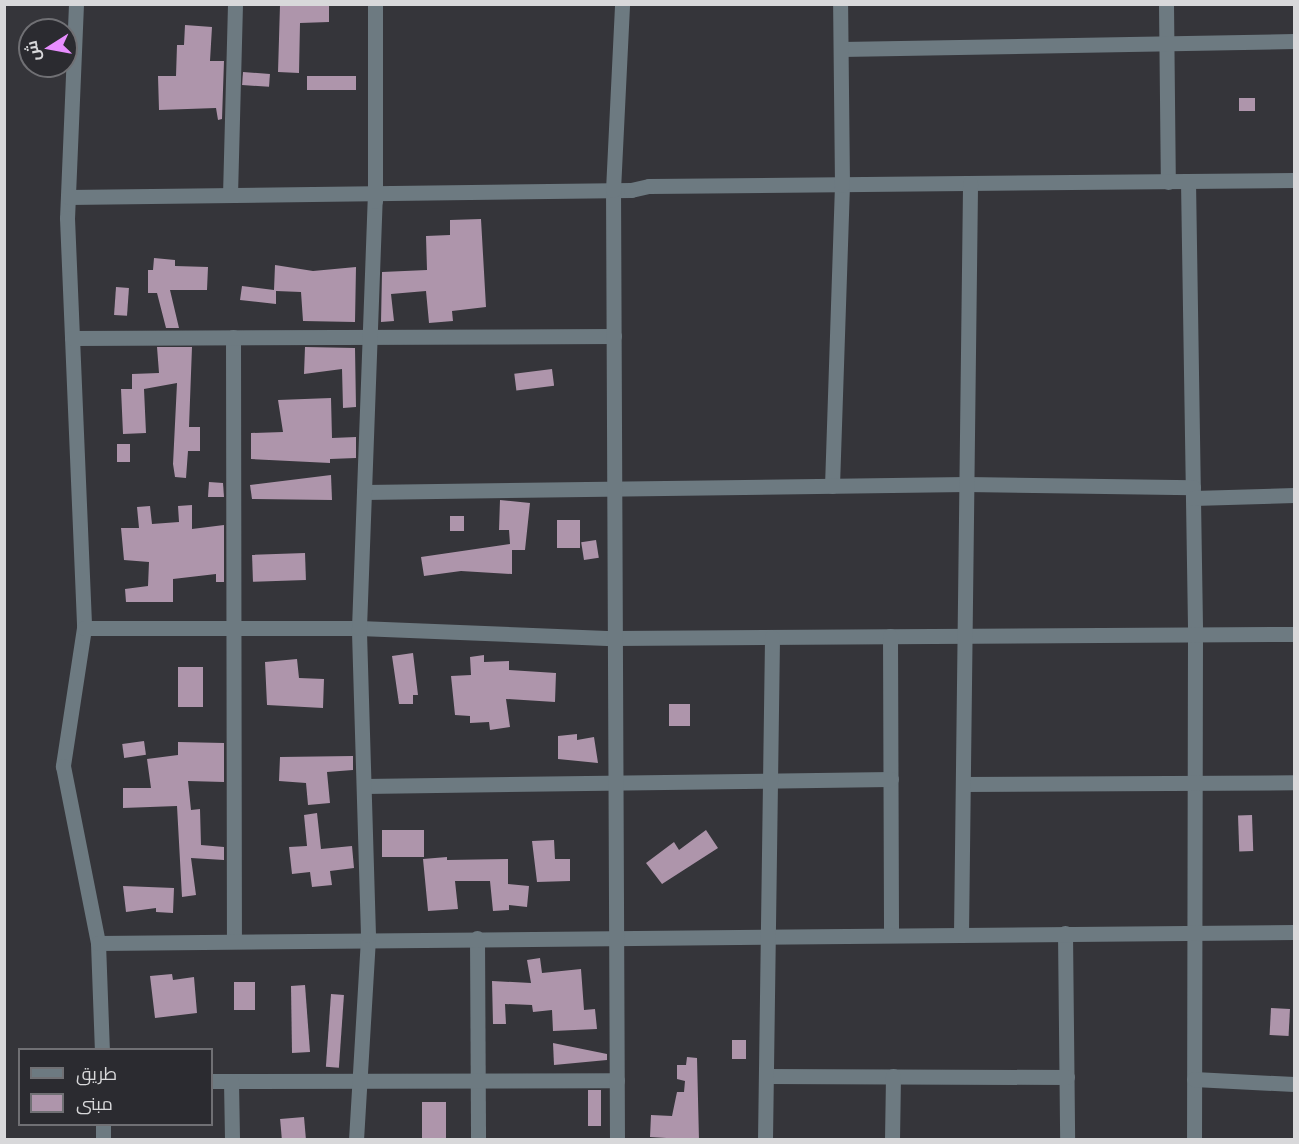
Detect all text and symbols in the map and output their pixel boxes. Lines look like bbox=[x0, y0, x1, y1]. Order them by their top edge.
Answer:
north arrow bbox=[18, 18, 78, 78]
text: ش bbox=[20, 39, 45, 63]
legend bbox=[18, 1048, 213, 1126]
text: طريق bbox=[76, 1061, 117, 1085]
text: مبنى bbox=[76, 1091, 113, 1115]

